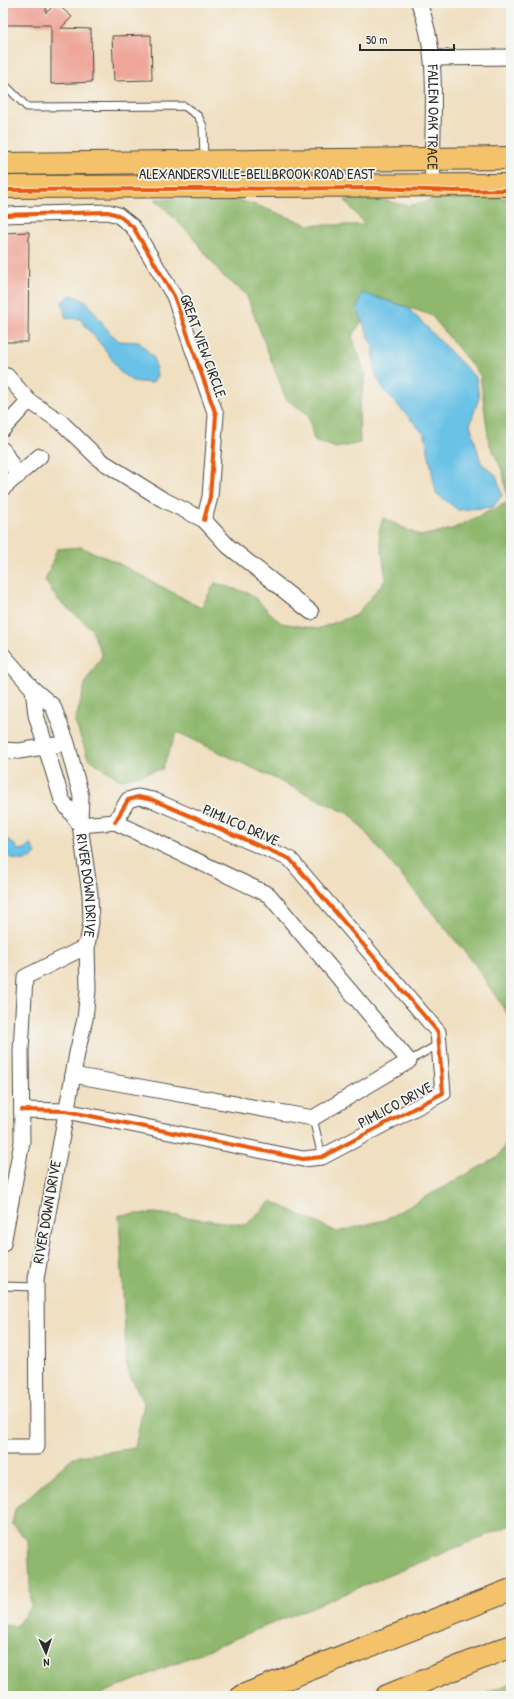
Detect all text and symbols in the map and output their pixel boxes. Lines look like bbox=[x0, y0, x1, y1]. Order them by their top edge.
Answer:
scale bar bbox=[360, 26, 454, 52]
text: 50 m bbox=[366, 31, 387, 48]
street label: FALLEN OAK TRACE bbox=[422, 63, 445, 170]
street label: ALEXANDERSVILLE-BELLBROOK ROAD EAST bbox=[139, 163, 376, 184]
street label: GREAT VIEW CIRCLE bbox=[175, 291, 232, 401]
street label: PIMLICO DRIVE bbox=[200, 798, 283, 851]
street label: RIVER DOWN DRIVE bbox=[71, 832, 102, 939]
street label: PIMLICO DRIVE bbox=[354, 1076, 436, 1133]
street label: RIVER DOWN DRIVE bbox=[27, 1158, 66, 1265]
north arrow bbox=[26, 1633, 66, 1673]
text: N bbox=[43, 1656, 50, 1670]

